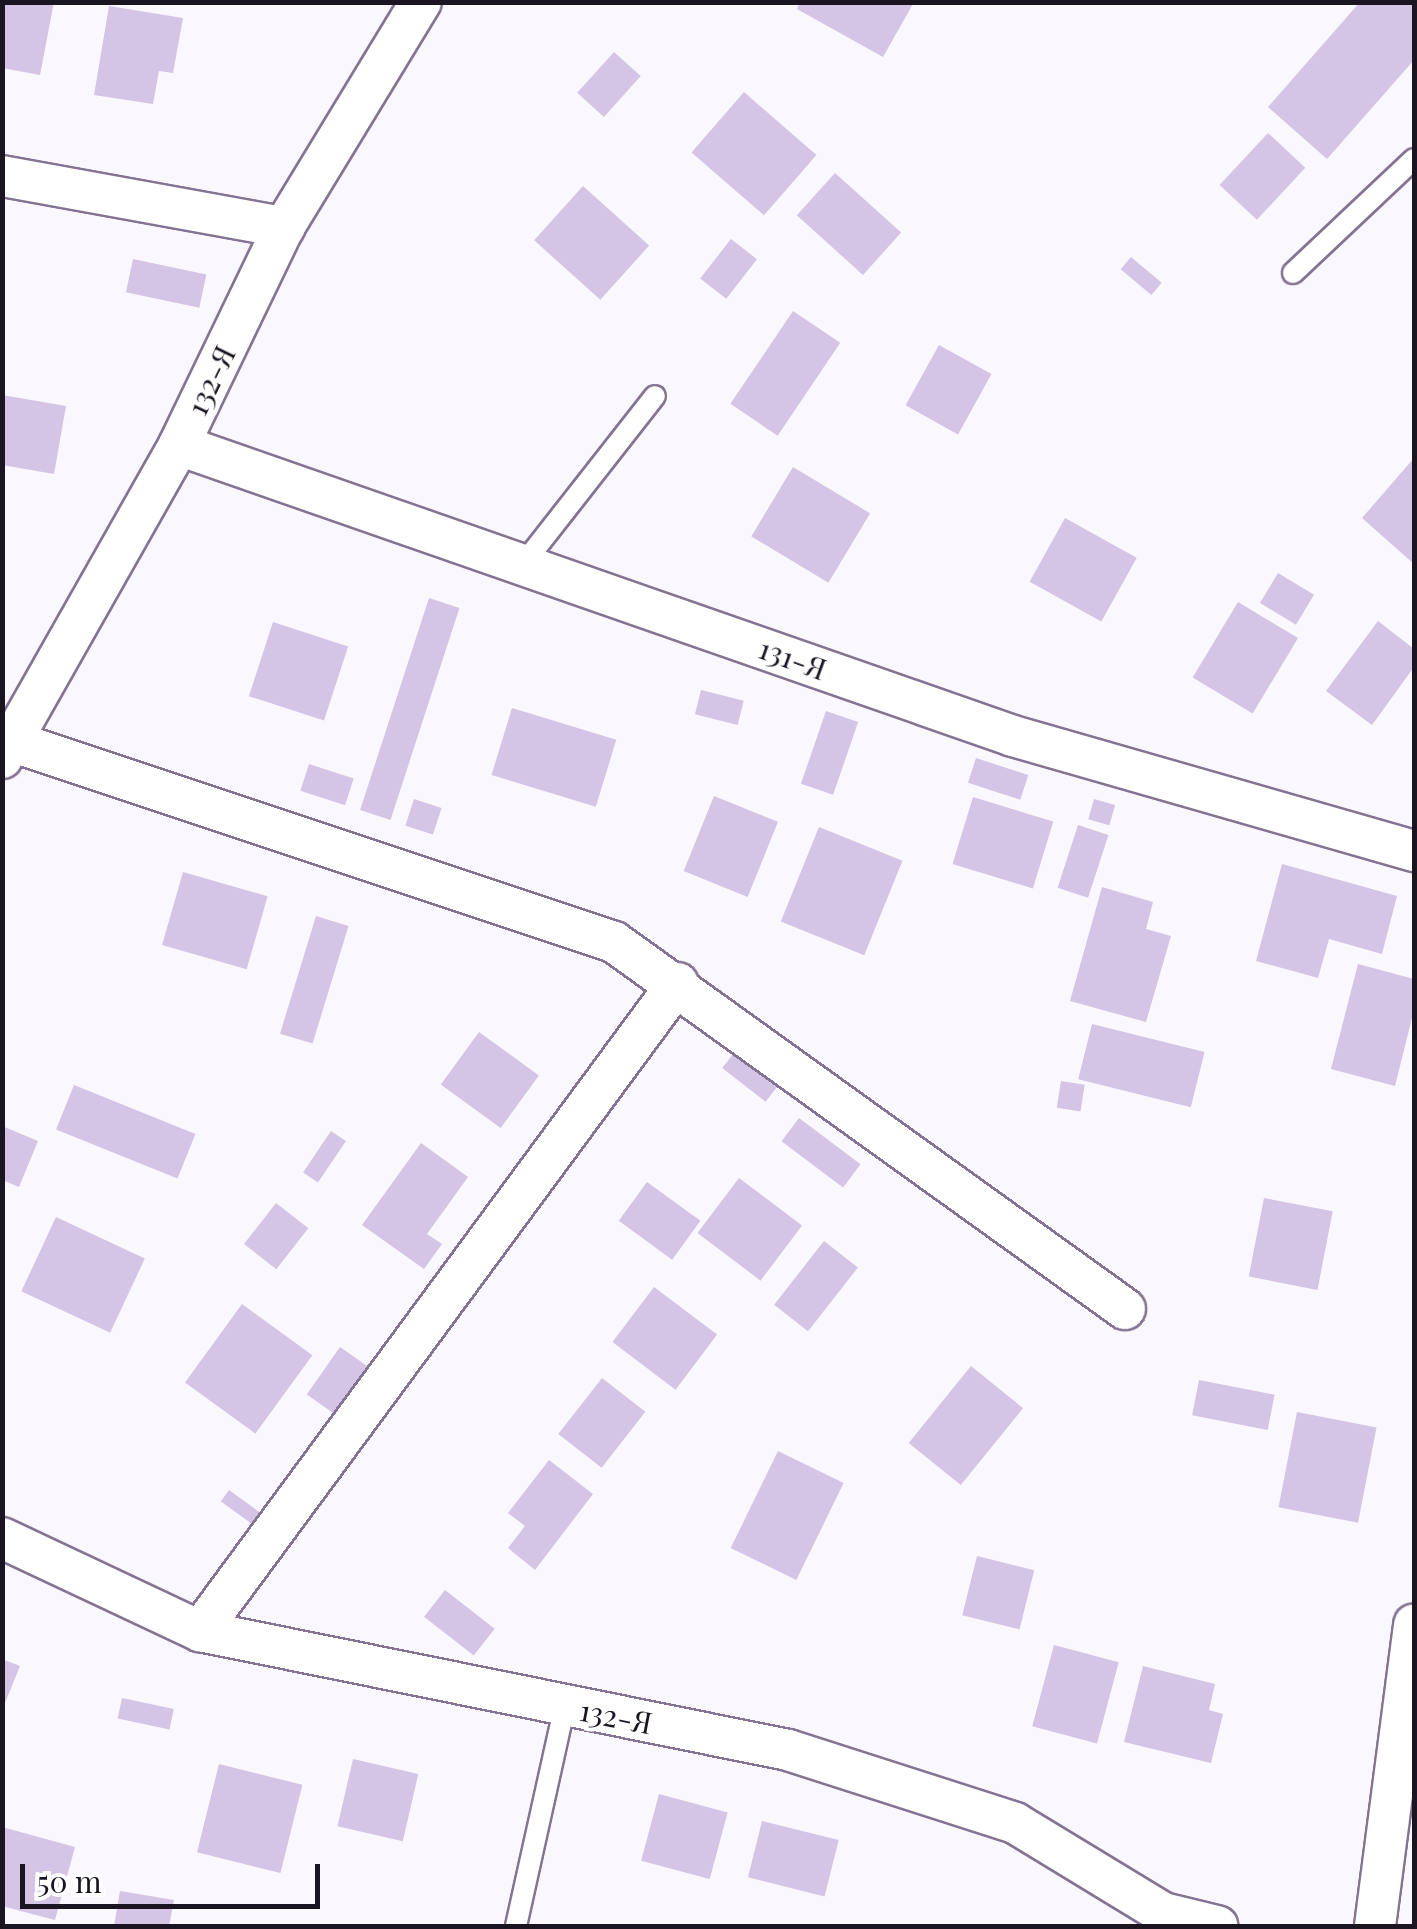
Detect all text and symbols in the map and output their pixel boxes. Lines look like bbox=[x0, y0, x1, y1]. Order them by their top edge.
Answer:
street label: 132-Я bbox=[178, 339, 242, 421]
street label: 131-Я bbox=[754, 629, 832, 687]
street label: 132-Я bbox=[577, 1691, 655, 1741]
scale bar bbox=[25, 1844, 325, 1906]
text: 50 m bbox=[37, 1861, 102, 1901]

